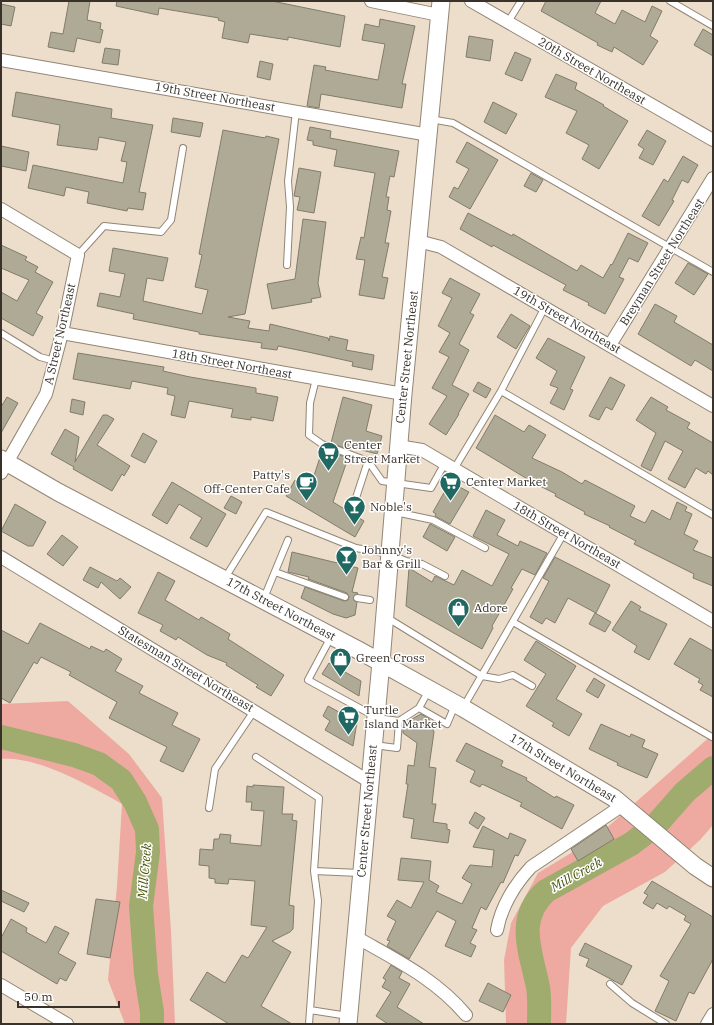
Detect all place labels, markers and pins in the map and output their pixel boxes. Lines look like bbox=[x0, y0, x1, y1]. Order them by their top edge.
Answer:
place label: Center Street Market bbox=[344, 437, 420, 466]
supermarket icon: Center Street Market bbox=[316, 439, 342, 472]
place label: Patty's Off-Center Cafe bbox=[203, 467, 290, 496]
cafe icon: Patty's Off-Center Cafe bbox=[293, 469, 319, 502]
supermarket icon: Center Market bbox=[438, 469, 464, 502]
place label: Center Market bbox=[466, 474, 546, 489]
bar icon: Noble's bbox=[342, 494, 368, 527]
place label: Noble's bbox=[370, 499, 412, 514]
place label: Johnny's Bar & Grill bbox=[362, 542, 421, 571]
bar icon: Johnny's Bar & Grill bbox=[334, 544, 360, 577]
shop icon: Adore bbox=[445, 595, 471, 628]
place label: Adore bbox=[474, 600, 508, 615]
shop icon: Green Cross bbox=[328, 645, 354, 678]
place label: Green Cross bbox=[356, 650, 425, 665]
place label: Turtle Island Market bbox=[364, 702, 442, 731]
supermarket icon: Turtle Island Market bbox=[336, 704, 362, 737]

